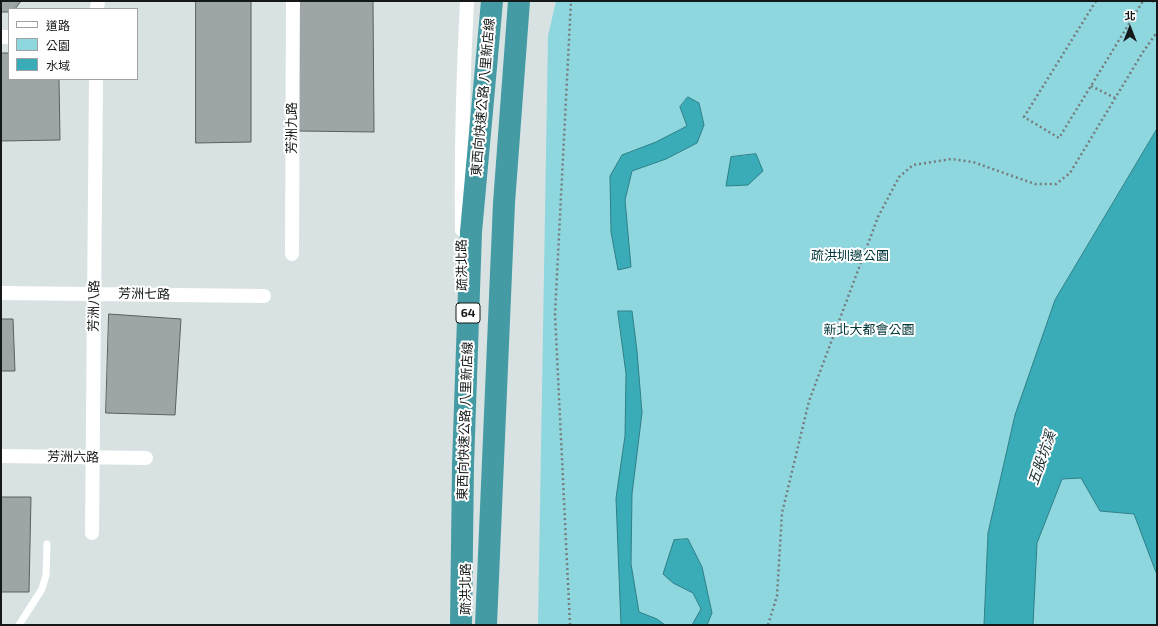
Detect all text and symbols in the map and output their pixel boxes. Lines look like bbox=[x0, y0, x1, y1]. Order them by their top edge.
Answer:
legend bbox=[8, 8, 138, 80]
north arrow bbox=[1110, 8, 1150, 48]
text: 北 bbox=[1125, 9, 1136, 22]
street label: 東西向快速公路 八里新店線 bbox=[468, 17, 498, 177]
text: 道路 bbox=[46, 18, 70, 32]
text: 公園 bbox=[46, 38, 70, 52]
text: 水域 bbox=[46, 58, 70, 72]
street label: 芳洲九路 bbox=[284, 102, 300, 154]
street label: 疏洪北路 bbox=[454, 239, 470, 291]
park label: 疏洪圳邊公園 bbox=[811, 248, 889, 264]
street label: 芳洲八路 bbox=[86, 280, 102, 332]
street label: 芳洲七路 bbox=[118, 286, 170, 302]
road number: 64 bbox=[456, 303, 480, 323]
park label: 新北大都會公園 bbox=[824, 322, 914, 338]
street label: 東西向快速公路 八里新店線 bbox=[454, 341, 476, 501]
water label: 五股坑溪 bbox=[1025, 429, 1059, 487]
street label: 芳洲六路 bbox=[47, 449, 99, 465]
street label: 疏洪北路 bbox=[458, 563, 474, 615]

